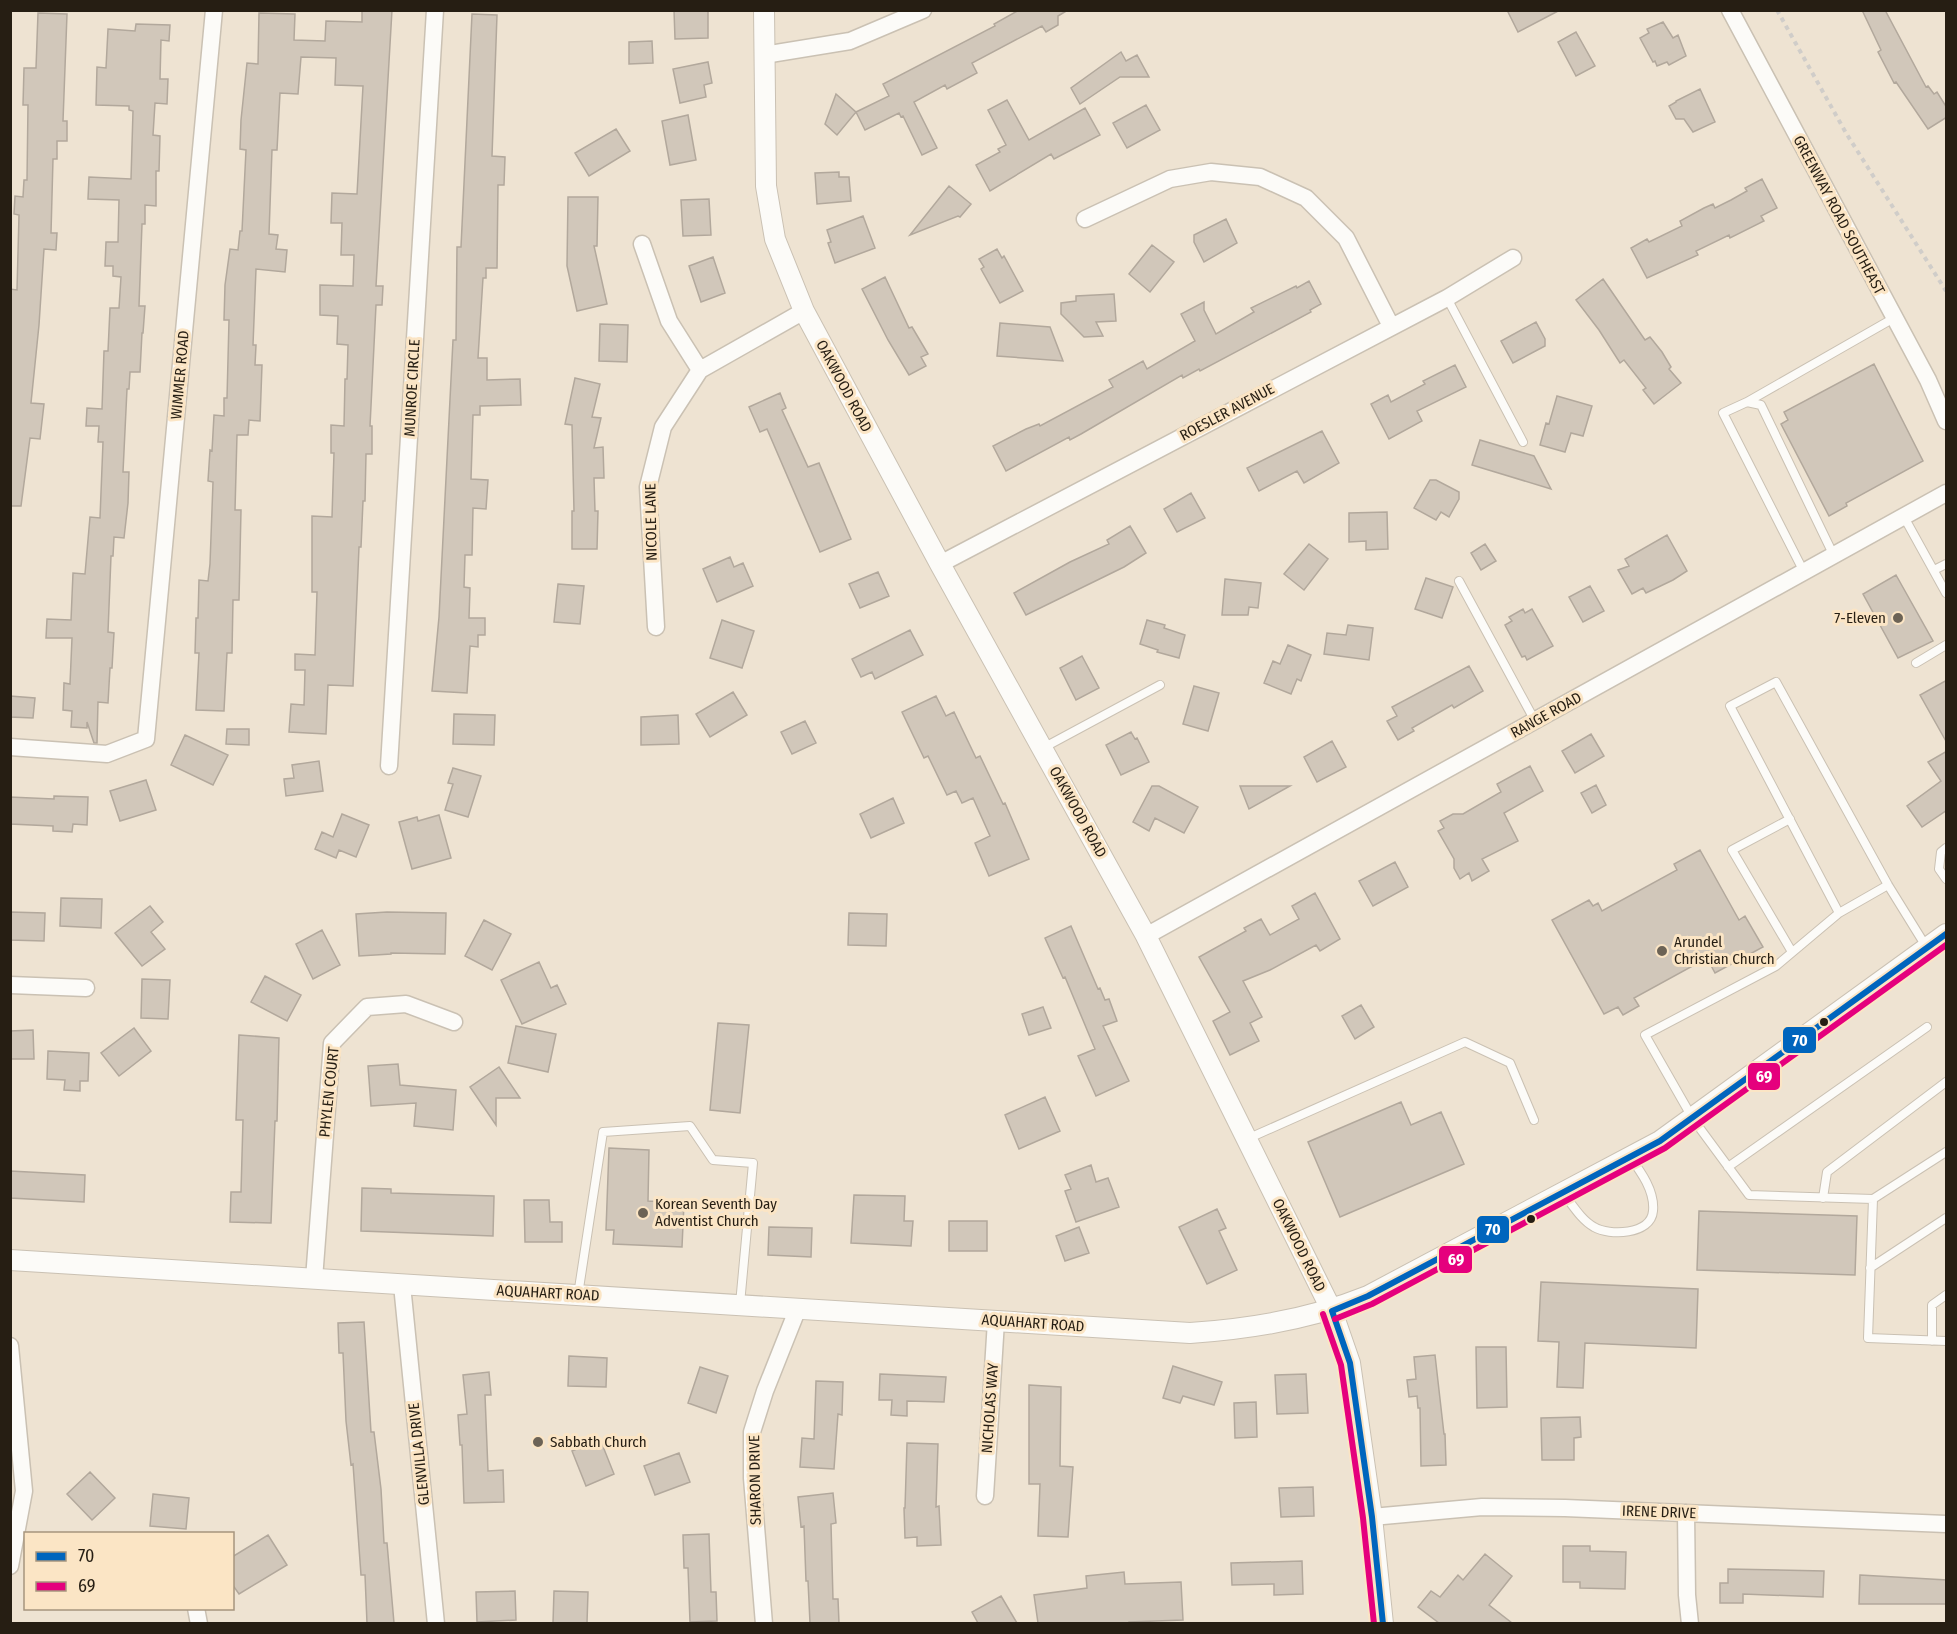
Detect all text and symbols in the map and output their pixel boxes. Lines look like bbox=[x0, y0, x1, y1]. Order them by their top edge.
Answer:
street label: GREENWAY ROAD SOUTHEAST bbox=[1789, 132, 1889, 298]
street label: WIMMER ROAD bbox=[167, 330, 193, 420]
street label: OAKWOOD ROAD bbox=[812, 337, 876, 435]
street label: MUNROE CIRCLE bbox=[400, 339, 424, 437]
street label: ROESLER AVENUE bbox=[1177, 380, 1277, 444]
street label: NICOLE LANE bbox=[641, 483, 661, 561]
place label: 7-Eleven bbox=[1834, 609, 1886, 627]
marker: 7-Eleven bbox=[1891, 611, 1905, 625]
street label: RANGE ROAD bbox=[1507, 688, 1585, 742]
street label: OAKWOOD ROAD bbox=[1046, 763, 1110, 861]
place label: Arundel Christian Church bbox=[1674, 933, 1775, 968]
marker: Arundel Christian Church bbox=[1655, 944, 1669, 958]
unlabelled marker bbox=[1818, 1016, 1830, 1028]
line badge: 70 bbox=[1782, 1026, 1817, 1054]
text: 70 bbox=[1792, 1031, 1808, 1050]
street label: PHYLEN COURT bbox=[315, 1046, 343, 1138]
line badge: 69 bbox=[1747, 1062, 1781, 1091]
text: 69 bbox=[1756, 1067, 1772, 1086]
place label: Korean Seventh Day Adventist Church bbox=[655, 1195, 777, 1230]
street label: OAKWOOD ROAD bbox=[1269, 1196, 1329, 1294]
marker: Korean Seventh Day Adventist Church bbox=[636, 1206, 650, 1220]
unlabelled marker bbox=[1525, 1213, 1537, 1225]
line badge: 70 bbox=[1476, 1215, 1510, 1244]
text: 70 bbox=[1485, 1220, 1501, 1239]
line badge: 69 bbox=[1438, 1245, 1473, 1274]
text: 69 bbox=[1448, 1250, 1464, 1269]
street label: AQUAHART ROAD bbox=[496, 1281, 600, 1305]
street label: AQUAHART ROAD bbox=[981, 1310, 1085, 1336]
street label: NICHOLAS WAY bbox=[978, 1362, 1002, 1454]
street label: GLENVILLA DRIVE bbox=[405, 1402, 433, 1506]
place label: Sabbath Church bbox=[550, 1433, 647, 1451]
marker: Sabbath Church bbox=[531, 1435, 545, 1449]
street label: SHARON DRIVE bbox=[745, 1435, 765, 1525]
street label: IRENE DRIVE bbox=[1622, 1502, 1696, 1522]
legend bbox=[24, 1532, 234, 1610]
text: 70 bbox=[78, 1545, 94, 1567]
text: 69 bbox=[78, 1575, 95, 1597]

